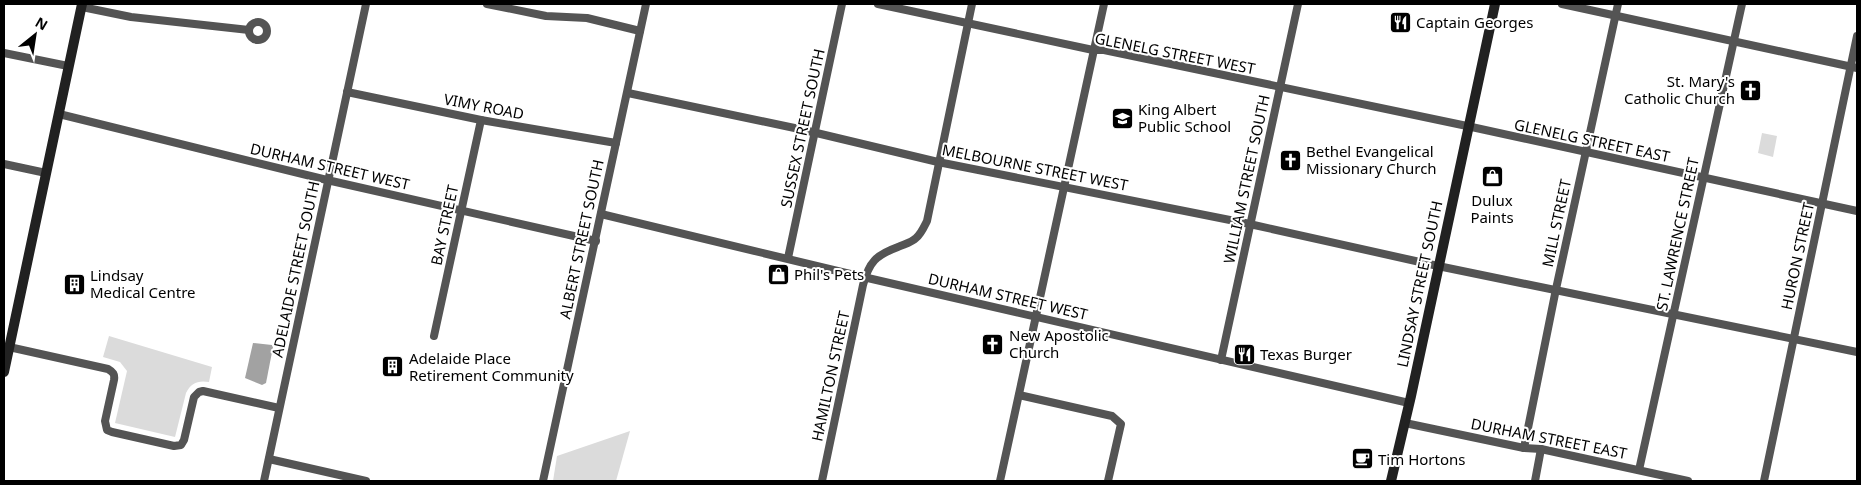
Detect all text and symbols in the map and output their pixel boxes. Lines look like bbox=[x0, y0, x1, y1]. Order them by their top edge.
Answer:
north arrow bbox=[10, 10, 60, 60]
restaurant icon: Captain Georges bbox=[1388, 10, 1412, 34]
text: N bbox=[32, 12, 51, 34]
place label: Captain Georges bbox=[1416, 12, 1533, 32]
street label: GLENELG STREET WEST bbox=[1093, 28, 1258, 78]
street label: SUSSEX STREET SOUTH bbox=[775, 47, 829, 209]
place label: St. Mary's Catholic Church bbox=[1624, 71, 1735, 108]
church icon: St. Mary's Catholic Church bbox=[1739, 78, 1763, 102]
street label: VIMY ROAD bbox=[442, 88, 526, 124]
street label: WILLIAM STREET SOUTH bbox=[1218, 93, 1274, 265]
place label: King Albert Public School bbox=[1138, 99, 1231, 136]
school or university icon: King Albert Public School bbox=[1110, 106, 1134, 130]
street label: GLENELG STREET EAST bbox=[1512, 114, 1672, 166]
street label: DURHAM STREET WEST bbox=[248, 138, 412, 194]
street label: MELBOURNE STREET WEST bbox=[940, 139, 1130, 195]
place label: Bethel Evangelical Missionary Church bbox=[1306, 141, 1437, 178]
church icon: Bethel Evangelical Missionary Church bbox=[1278, 148, 1302, 172]
street label: ST. LAWRENCE STREET bbox=[1651, 155, 1703, 312]
street label: ALBERT STREET SOUTH bbox=[554, 158, 608, 320]
shop icon: Dulux Paints bbox=[1480, 165, 1504, 189]
street label: MILL STREET bbox=[1537, 177, 1575, 269]
street label: ADELAIDE STREET SOUTH bbox=[267, 179, 323, 359]
street label: BAY STREET bbox=[426, 182, 462, 267]
place label: Dulux Paints bbox=[1470, 190, 1514, 227]
street label: LINDSAY STREET SOUTH bbox=[1392, 199, 1446, 369]
street label: HURON STREET bbox=[1776, 200, 1818, 312]
shop icon: Phil's Pets bbox=[766, 262, 790, 286]
place label: Phil's Pets bbox=[794, 264, 864, 284]
place label: Lindsay Medical Centre bbox=[90, 265, 196, 302]
street label: DURHAM STREET WEST bbox=[926, 268, 1090, 324]
building icon: Lindsay Medical Centre bbox=[62, 272, 86, 296]
street label: HAMILTON STREET bbox=[806, 308, 854, 443]
place label: New Apostolic Church bbox=[1009, 325, 1109, 362]
church icon: New Apostolic Church bbox=[981, 332, 1005, 356]
restaurant icon: Texas Burger bbox=[1232, 342, 1256, 366]
place label: Texas Burger bbox=[1260, 344, 1352, 364]
place label: Adelaide Place Retirement Community bbox=[409, 348, 574, 385]
building icon: Adelaide Place Retirement Community bbox=[381, 355, 405, 379]
street label: DURHAM STREET EAST bbox=[1469, 413, 1629, 463]
cafe icon: Tim Hortons bbox=[1350, 447, 1374, 471]
place label: Tim Hortons bbox=[1378, 449, 1465, 469]

